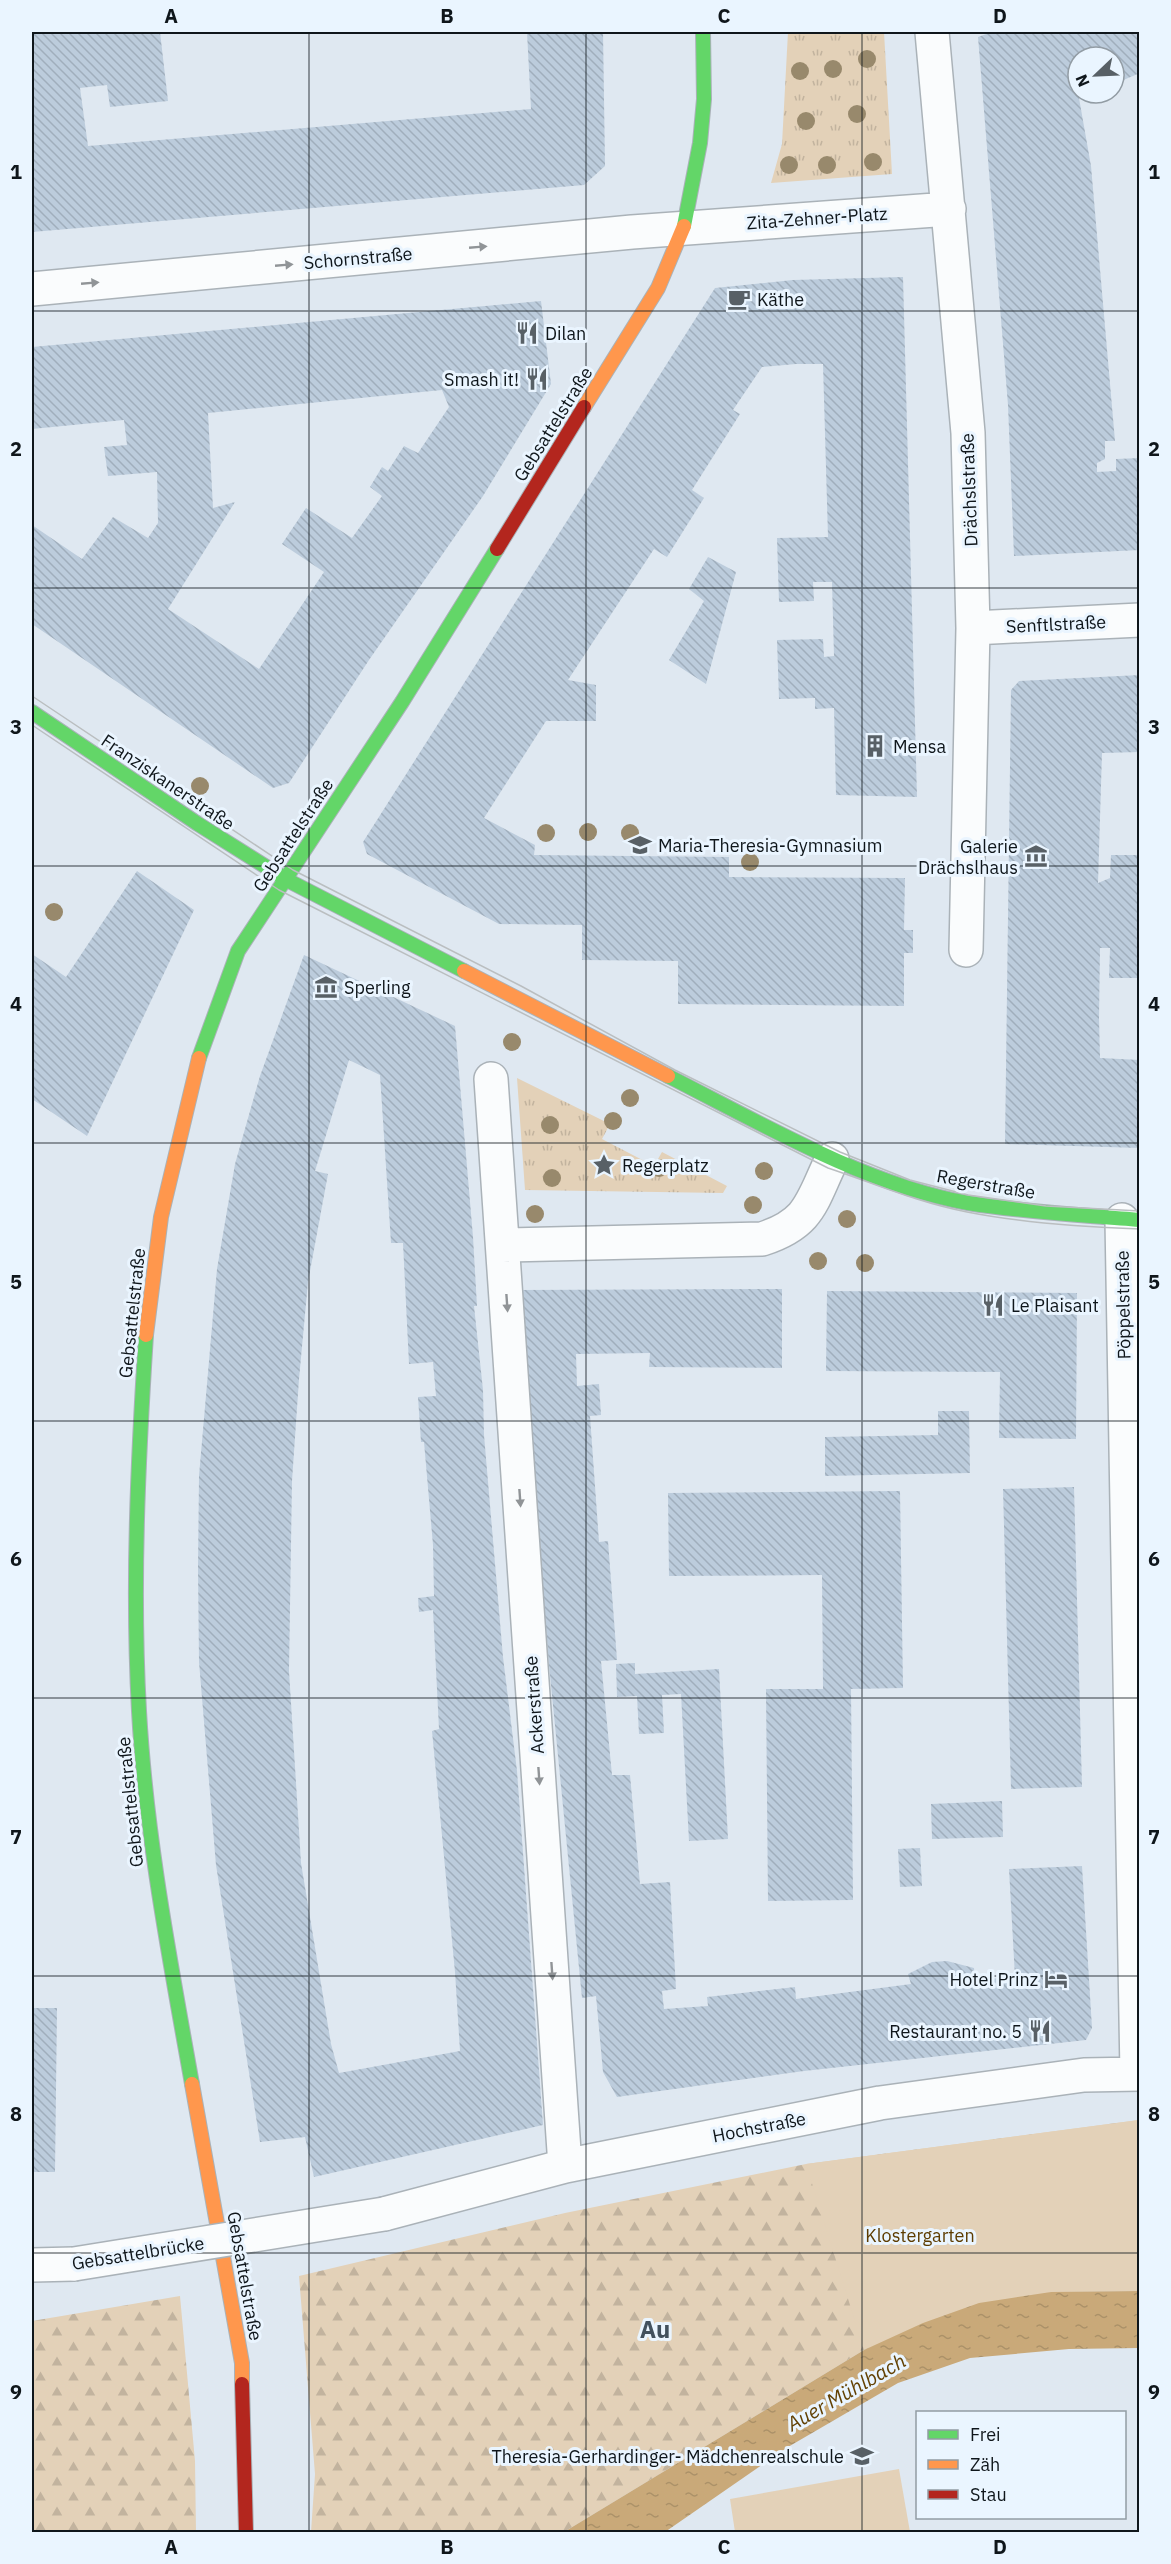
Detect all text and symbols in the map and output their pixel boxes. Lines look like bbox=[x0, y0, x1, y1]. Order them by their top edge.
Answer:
text: A bbox=[164, 2, 178, 29]
text: B bbox=[440, 2, 454, 29]
text: C bbox=[717, 2, 731, 29]
text: D bbox=[993, 2, 1007, 29]
north arrow bbox=[1066, 45, 1126, 105]
text: N bbox=[1071, 72, 1094, 90]
text: 1 bbox=[10, 158, 22, 185]
text: 1 bbox=[1148, 158, 1160, 185]
street label: Zita-Zehner-Platz bbox=[746, 202, 888, 234]
street label: Schornstraße bbox=[303, 242, 413, 274]
one-way arrow bbox=[469, 242, 488, 252]
one-way arrow bbox=[274, 260, 293, 270]
one-way arrow bbox=[80, 278, 99, 288]
cafe icon: Käthe bbox=[726, 286, 752, 312]
place label: Käthe bbox=[757, 288, 804, 311]
restaurant icon: Dilan bbox=[514, 320, 540, 346]
place label: Dilan bbox=[545, 322, 586, 345]
street label: Gebsattelstraße bbox=[509, 362, 597, 486]
restaurant icon: Smash it! bbox=[524, 366, 550, 392]
place label: Smash it! bbox=[444, 368, 519, 391]
street label: Drächslstraße bbox=[956, 433, 982, 547]
text: 2 bbox=[10, 435, 22, 462]
text: 2 bbox=[1148, 435, 1160, 462]
street label: Senftlstraße bbox=[1005, 610, 1107, 638]
text: 3 bbox=[10, 713, 22, 740]
text: 3 bbox=[1148, 713, 1160, 740]
street label: Franziskanerstraße bbox=[97, 729, 239, 835]
building icon: Mensa bbox=[862, 733, 888, 759]
place label: Mensa bbox=[893, 735, 946, 758]
street label: Gebsattelstraße bbox=[248, 774, 338, 896]
school or university icon: Maria-Theresia-Gymnasium bbox=[627, 832, 653, 858]
place label: Maria-Theresia-Gymnasium bbox=[658, 834, 882, 857]
place label: Galerie Drächslhaus bbox=[918, 835, 1018, 879]
museum icon: Galerie Drächslhaus bbox=[1023, 843, 1049, 869]
museum icon: Sperling bbox=[313, 974, 339, 1000]
place label: Sperling bbox=[344, 976, 411, 999]
text: 4 bbox=[10, 990, 22, 1017]
text: 4 bbox=[1148, 990, 1160, 1017]
place icon: Regerplatz bbox=[591, 1152, 617, 1178]
place label: Regerplatz bbox=[622, 1154, 709, 1177]
street label: Regerstraße bbox=[935, 1164, 1037, 1204]
street label: Gebsattelstraße bbox=[114, 1247, 150, 1379]
street label: Pöppelstraße bbox=[1111, 1250, 1135, 1360]
text: 5 bbox=[10, 1268, 22, 1295]
text: 5 bbox=[1148, 1268, 1160, 1295]
restaurant icon: Le Plaisant bbox=[980, 1292, 1006, 1318]
one-way arrow bbox=[502, 1294, 512, 1313]
place label: Le Plaisant bbox=[1011, 1294, 1099, 1317]
one-way arrow bbox=[515, 1488, 525, 1507]
text: 6 bbox=[10, 1545, 22, 1572]
text: 6 bbox=[1148, 1545, 1160, 1572]
street label: Ackerstraße bbox=[519, 1655, 549, 1755]
street label: Gebsattelstraße bbox=[112, 1736, 148, 1868]
one-way arrow bbox=[534, 1767, 544, 1786]
text: 7 bbox=[10, 1823, 22, 1850]
text: 7 bbox=[1148, 1823, 1160, 1850]
one-way arrow bbox=[547, 1961, 557, 1980]
hotel icon: Hotel Prinz bbox=[1043, 1966, 1069, 1992]
place label: Hotel Prinz bbox=[950, 1968, 1038, 1991]
restaurant icon: Restaurant no. 5 bbox=[1027, 2018, 1053, 2044]
place label: Restaurant no. 5 bbox=[889, 2020, 1022, 2043]
text: 8 bbox=[10, 2100, 22, 2127]
text: 8 bbox=[1148, 2100, 1160, 2127]
street label: Hochstraße bbox=[710, 2107, 808, 2147]
street label: Gebsattelstraße bbox=[222, 2210, 268, 2343]
park label: Klostergarten bbox=[865, 2224, 975, 2247]
street label: Gebsattelbrücke bbox=[70, 2231, 206, 2275]
district label: Au bbox=[640, 2313, 670, 2345]
water label: Auer Mühlbach bbox=[781, 2347, 910, 2438]
text: 9 bbox=[10, 2378, 22, 2405]
text: 9 bbox=[1148, 2378, 1160, 2405]
legend bbox=[916, 2411, 1126, 2519]
text: Frei bbox=[970, 2423, 1001, 2446]
school or university icon: Theresia-Gerhardinger- Mädchenrealschule bbox=[849, 2443, 875, 2469]
place label: Theresia-Gerhardinger- Mädchenrealschule bbox=[492, 2445, 844, 2468]
text: Zäh bbox=[970, 2453, 1000, 2476]
text: Stau bbox=[970, 2483, 1007, 2506]
text: A bbox=[164, 2533, 178, 2560]
text: B bbox=[440, 2533, 454, 2560]
text: C bbox=[717, 2533, 731, 2560]
text: D bbox=[993, 2533, 1007, 2560]

